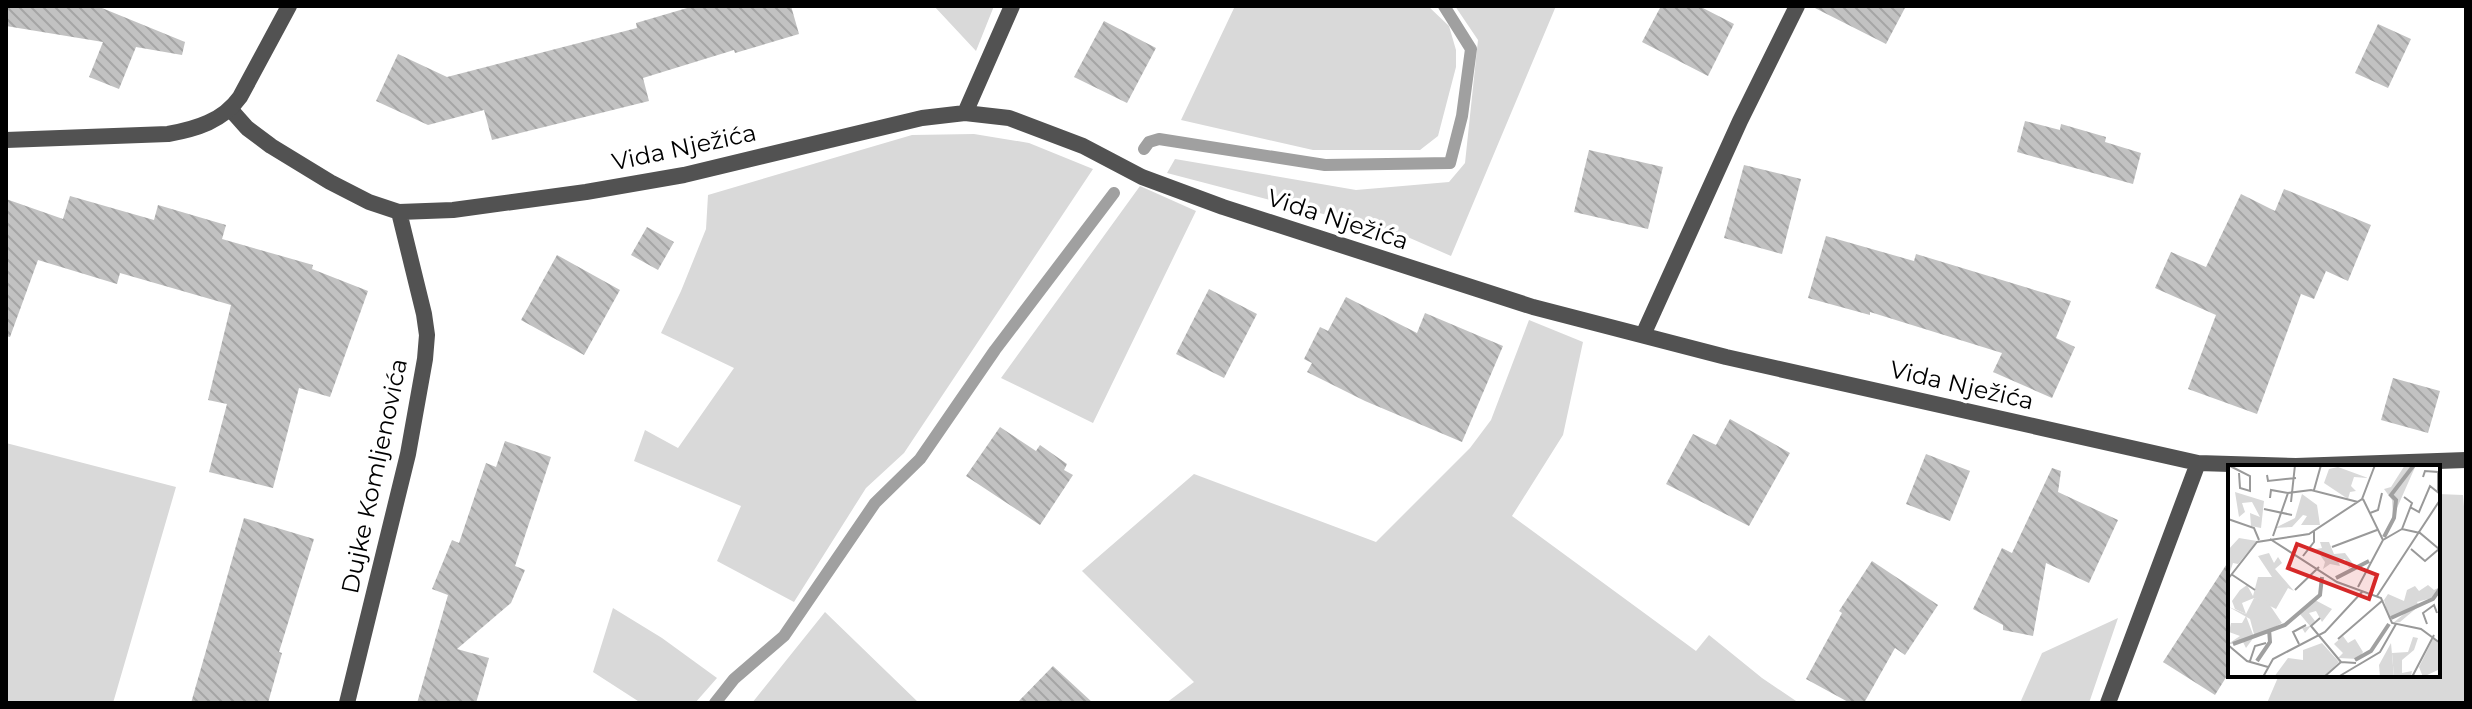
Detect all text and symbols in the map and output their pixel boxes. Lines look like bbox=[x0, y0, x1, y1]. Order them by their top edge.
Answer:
street label: Vida Nježića bbox=[609, 118, 759, 176]
street label: Vida Nježića bbox=[1264, 183, 1412, 255]
street label: Vida Nježića bbox=[1887, 354, 2037, 416]
street label: Dujke Komljenovića bbox=[335, 356, 413, 596]
inset map bbox=[2228, 465, 2440, 677]

